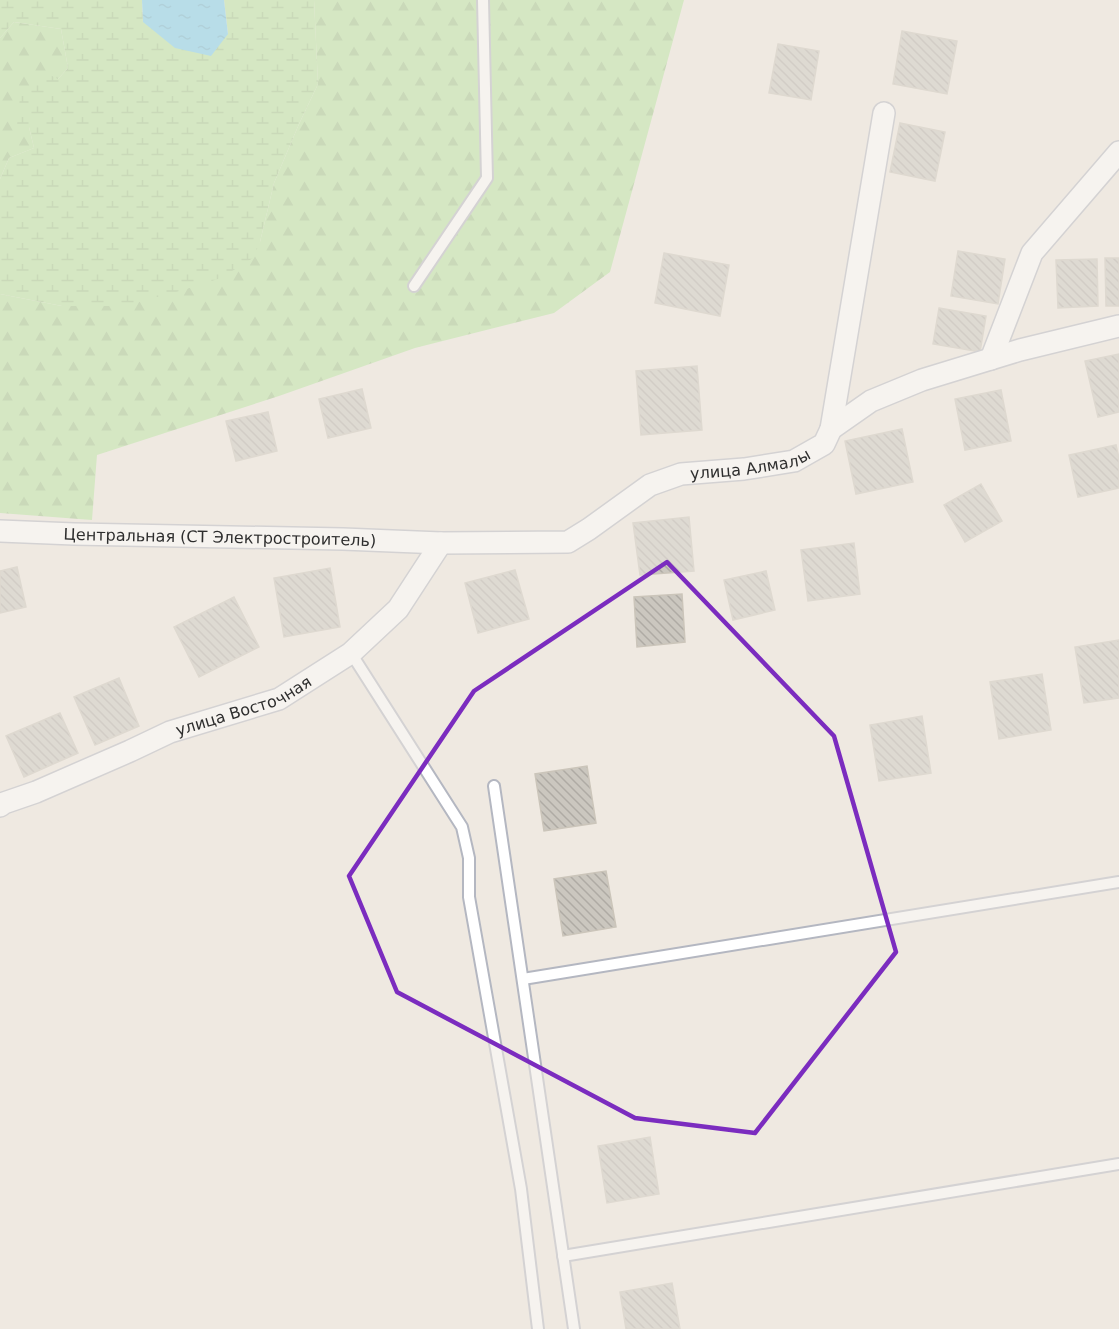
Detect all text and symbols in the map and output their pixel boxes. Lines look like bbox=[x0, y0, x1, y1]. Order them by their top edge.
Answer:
street label: улица Алмалы bbox=[689, 444, 814, 483]
street label: Центральная (СТ Электростроитель) bbox=[63, 524, 377, 550]
street label: улица Восточная bbox=[173, 671, 315, 739]

